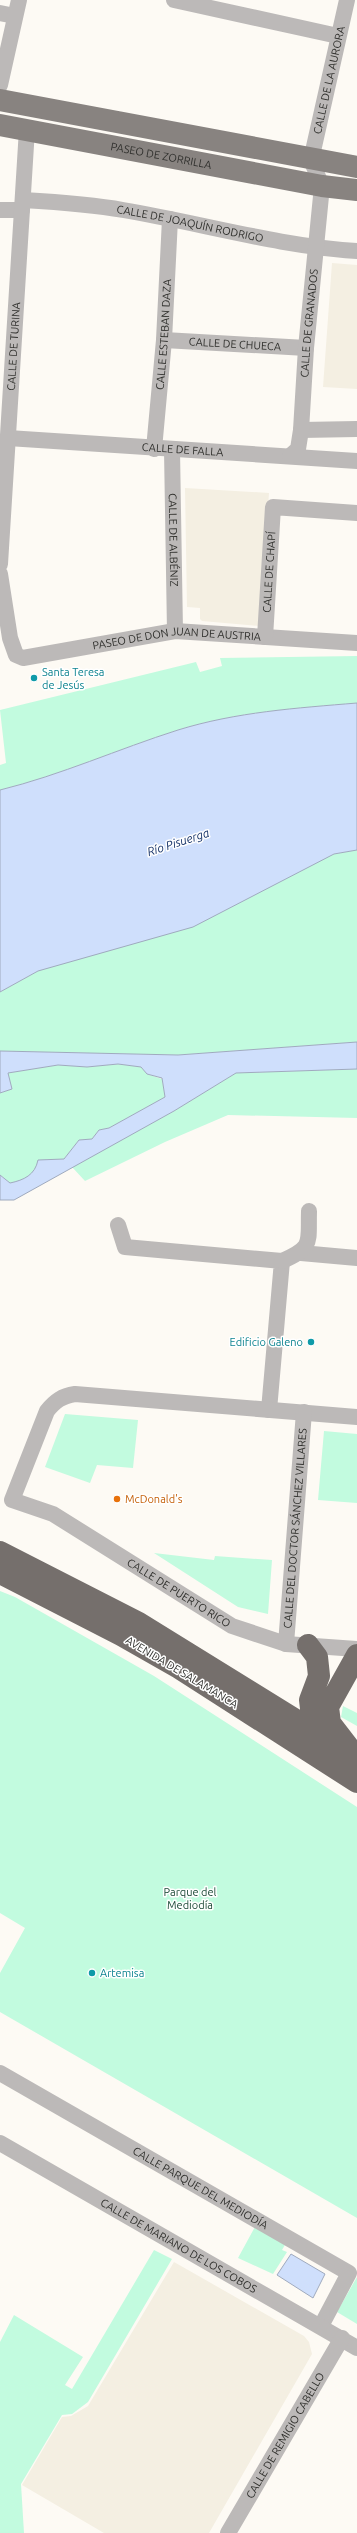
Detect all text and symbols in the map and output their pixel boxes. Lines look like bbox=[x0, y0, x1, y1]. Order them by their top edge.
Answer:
street label: CALLE DE LA AURORA bbox=[311, 24, 347, 135]
street label: PASEO DE ZORRILLA bbox=[110, 140, 214, 171]
street label: CALLE DE JOAQUÍN RODRIGO bbox=[116, 203, 265, 244]
street label: CALLE DE GRANADOS bbox=[298, 268, 320, 378]
street label: CALLE ESTEBAN DAZA bbox=[153, 278, 173, 390]
street label: CALLE DE TURINA bbox=[5, 301, 22, 391]
street label: CALLE DE CHUECA bbox=[188, 335, 282, 353]
street label: CALLE DE FALLA bbox=[141, 441, 225, 458]
street label: CALLE DE ALBÉNIZ bbox=[167, 493, 181, 587]
street label: CALLE DE CHAPÍ bbox=[260, 531, 277, 613]
street label: PASEO DE DON JUAN DE AUSTRIA bbox=[92, 625, 262, 652]
place label: Santa Teresa de Jesús bbox=[42, 666, 105, 691]
marker: Santa Teresa de Jesús bbox=[29, 673, 39, 683]
water label: Río Pisuerga bbox=[145, 826, 211, 858]
place label: Edificio Galeno bbox=[230, 1336, 303, 1348]
marker: Edificio Galeno bbox=[306, 1337, 316, 1347]
street label: CALLE DEL DOCTOR SÁNCHEZ VILLARES bbox=[281, 1428, 309, 1629]
place label: McDonald's bbox=[125, 1493, 183, 1505]
marker: McDonald's bbox=[112, 1494, 122, 1504]
street label: CALLE DE PUERTO RICO bbox=[125, 1556, 233, 1630]
street label: AVENIDA DE SALAMANCA bbox=[124, 1634, 241, 1711]
park label: Parque del Mediodía bbox=[164, 1886, 217, 1911]
place label: Artemisa bbox=[100, 1967, 144, 1979]
marker: Artemisa bbox=[87, 1968, 97, 1978]
street label: CALLE PARQUE DEL MEDIODÍA bbox=[131, 2144, 271, 2232]
street label: CALLE DE MARIANO DE LOS COBOS bbox=[98, 2196, 259, 2295]
street label: CALLE DE REMIGIO CABELLO bbox=[244, 2370, 327, 2501]

